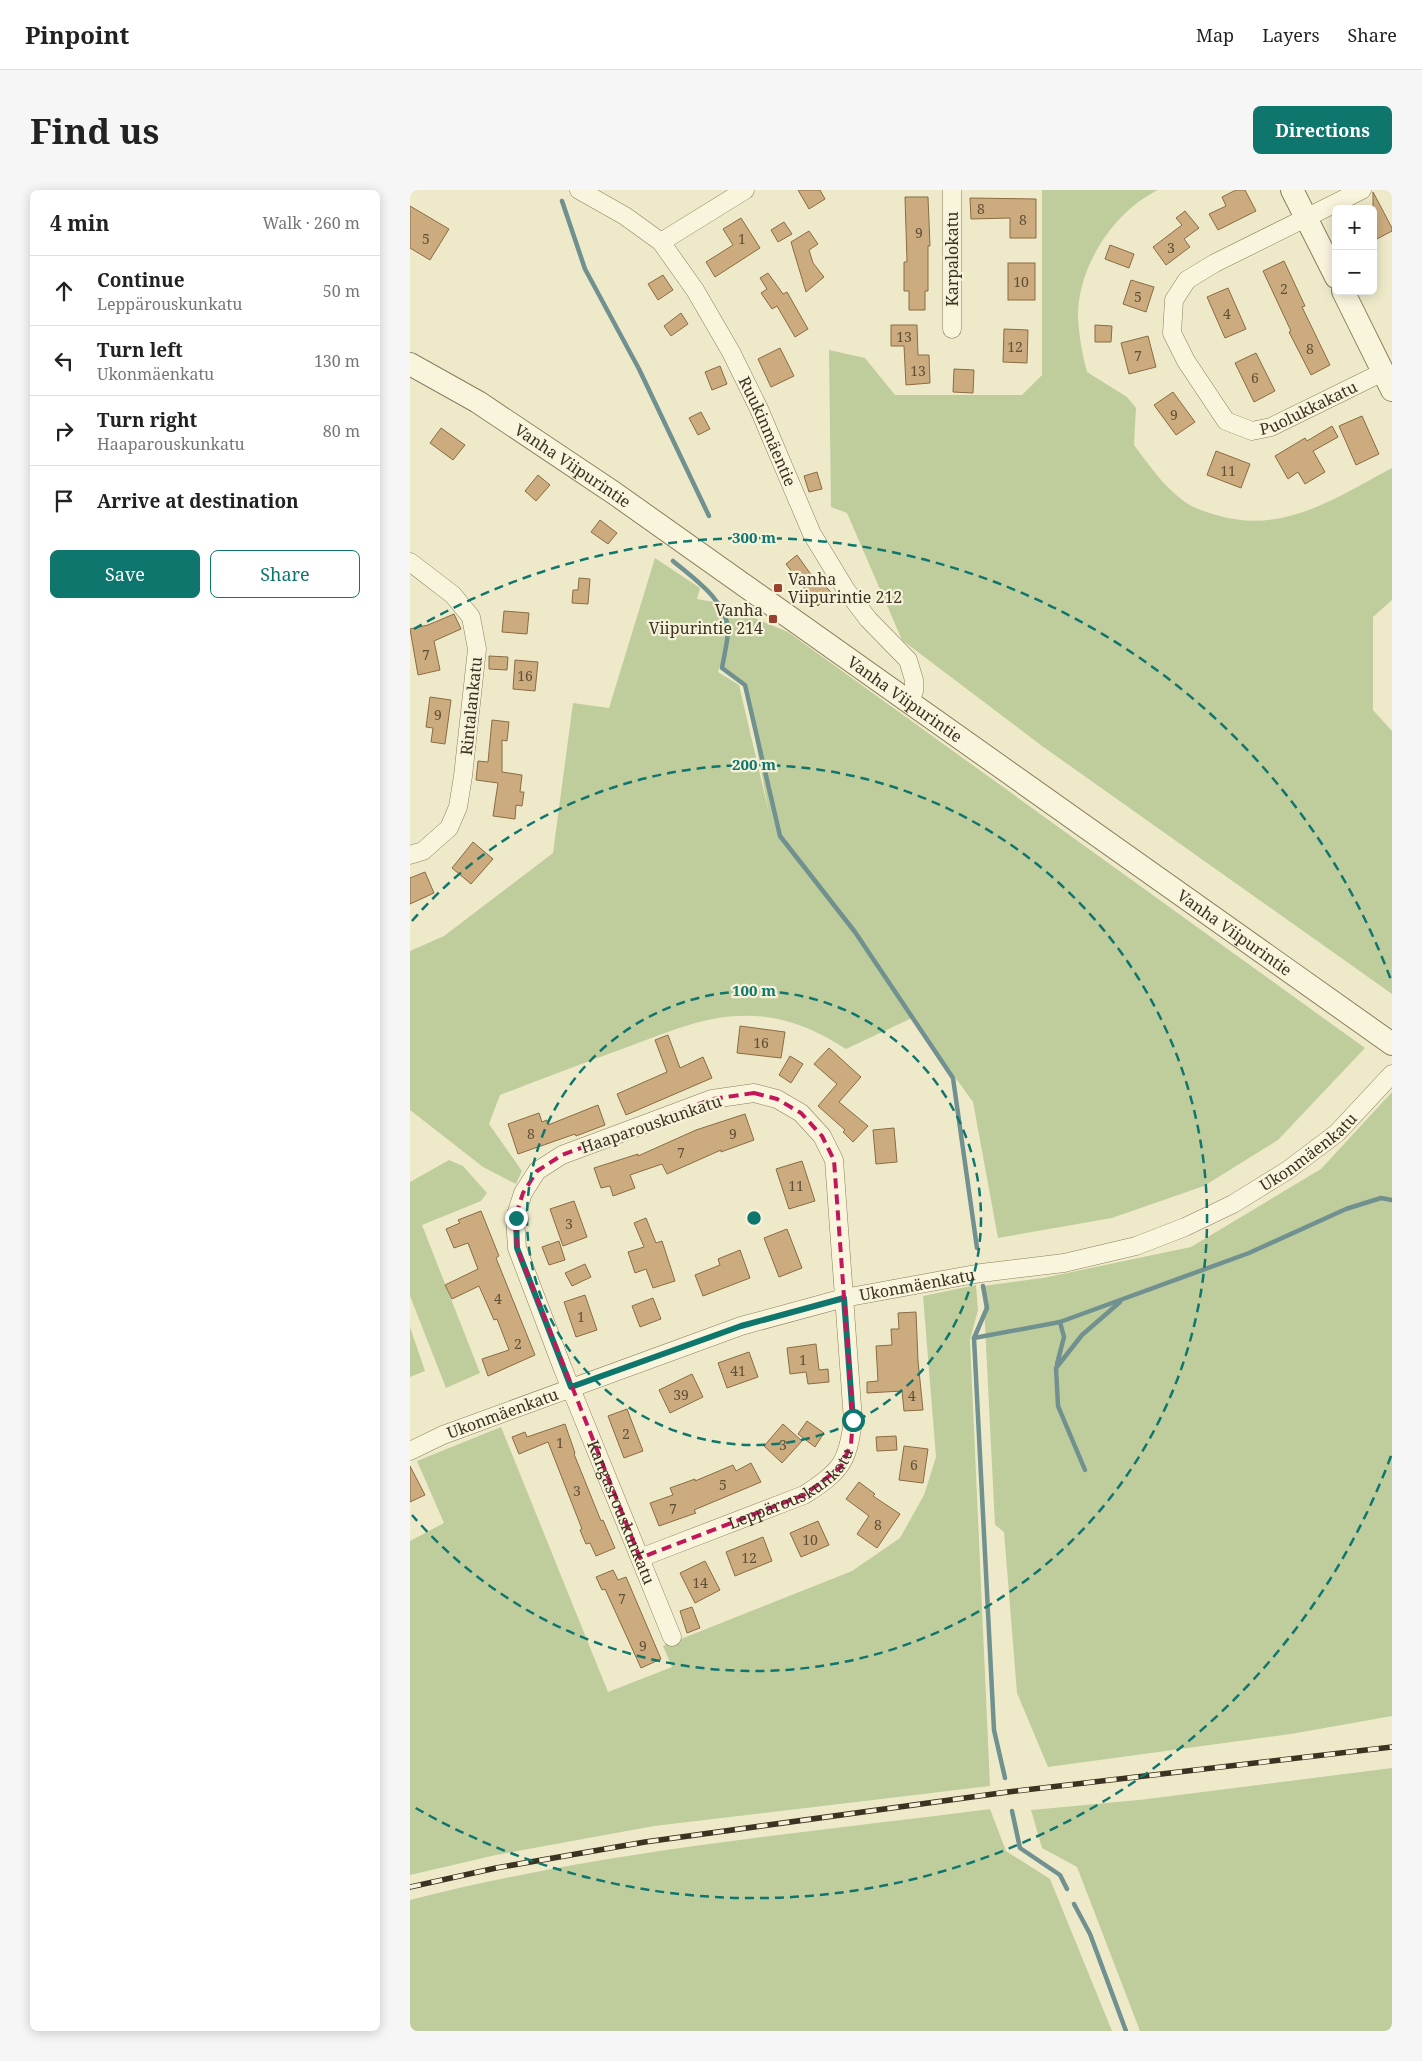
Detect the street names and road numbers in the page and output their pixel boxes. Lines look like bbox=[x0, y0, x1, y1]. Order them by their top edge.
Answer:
street label: Karpalokatu bbox=[941, 212, 963, 306]
street label: Ruukinmäentie bbox=[734, 372, 801, 489]
street label: Puolukkakatu bbox=[1257, 375, 1361, 440]
street label: Vanha Viipurintie bbox=[510, 419, 635, 513]
street label: Vanha Viipurintie bbox=[843, 651, 967, 747]
street label: Rintalankatu bbox=[455, 656, 487, 756]
street label: Vanha Viipurintie bbox=[1173, 884, 1296, 981]
street label: Haaparouskunkatu bbox=[578, 1090, 724, 1158]
street label: Ukonmäenkatu bbox=[1255, 1108, 1362, 1196]
street label: Ukonmäenkatu bbox=[857, 1263, 977, 1306]
street label: Ukonmäenkatu bbox=[444, 1383, 561, 1444]
street label: Kangasrouskunkatu bbox=[582, 1437, 660, 1587]
street label: Leppärouskunkatu bbox=[725, 1445, 858, 1534]

